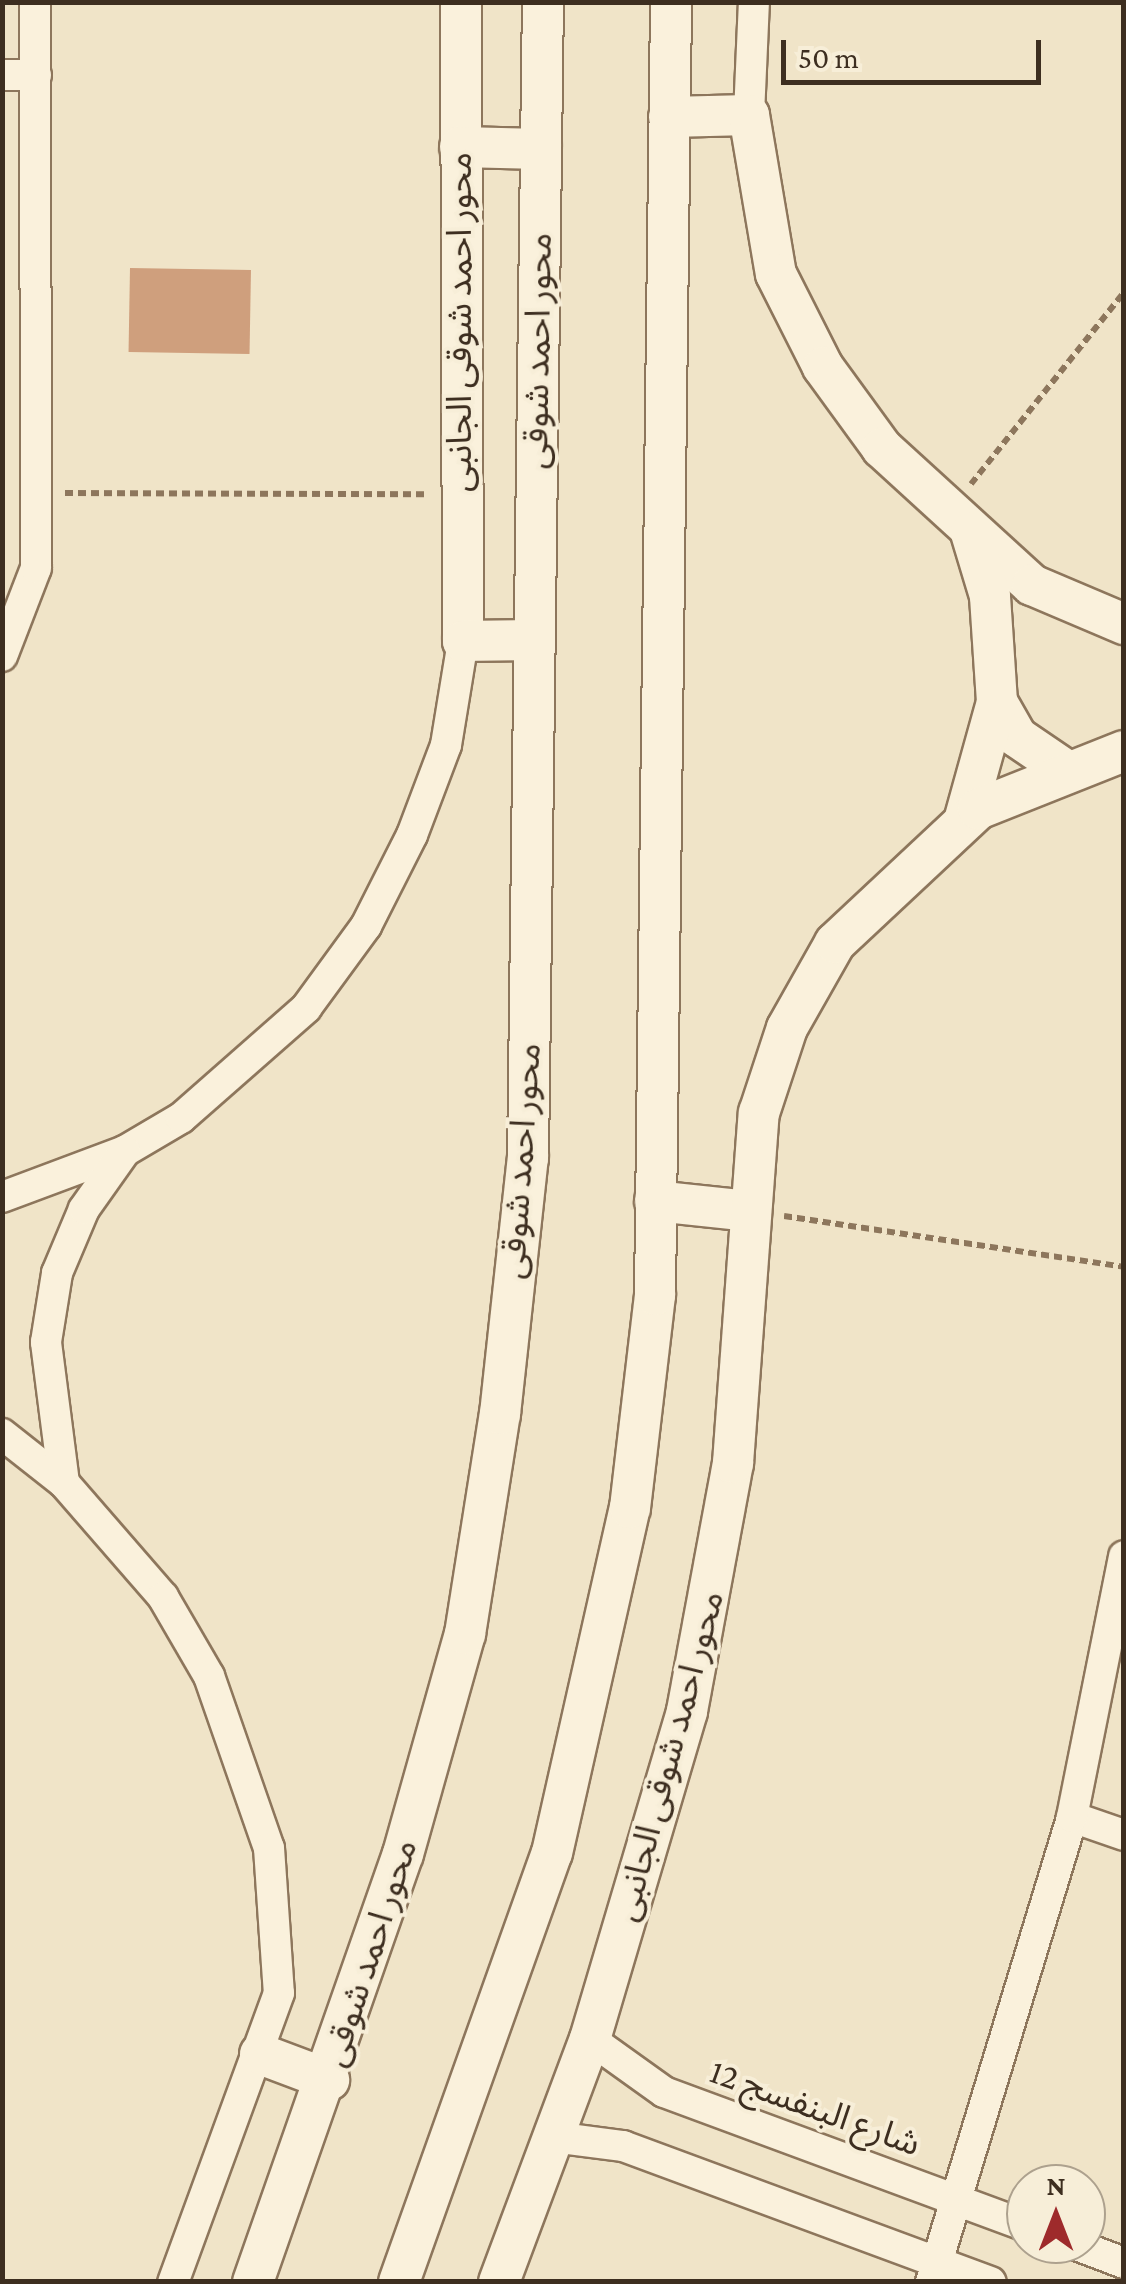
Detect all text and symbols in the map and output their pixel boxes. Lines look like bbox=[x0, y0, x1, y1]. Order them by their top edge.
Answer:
scale bar bbox=[786, 20, 1046, 82]
text: 50 m bbox=[798, 41, 859, 74]
street label: محور احمد شوقى الجانبى bbox=[439, 152, 481, 492]
street label: محور احمد شوقى bbox=[515, 232, 561, 470]
street label: محور احمد شوقى bbox=[492, 1042, 550, 1280]
street label: محور احمد شوقى الجانبى bbox=[605, 1586, 733, 1926]
street label: محور احمد شوقى bbox=[314, 1834, 426, 2072]
street label: شارع البنفسج 12 bbox=[704, 2050, 926, 2166]
north arrow bbox=[1006, 2164, 1106, 2264]
text: N bbox=[1046, 2170, 1066, 2201]

